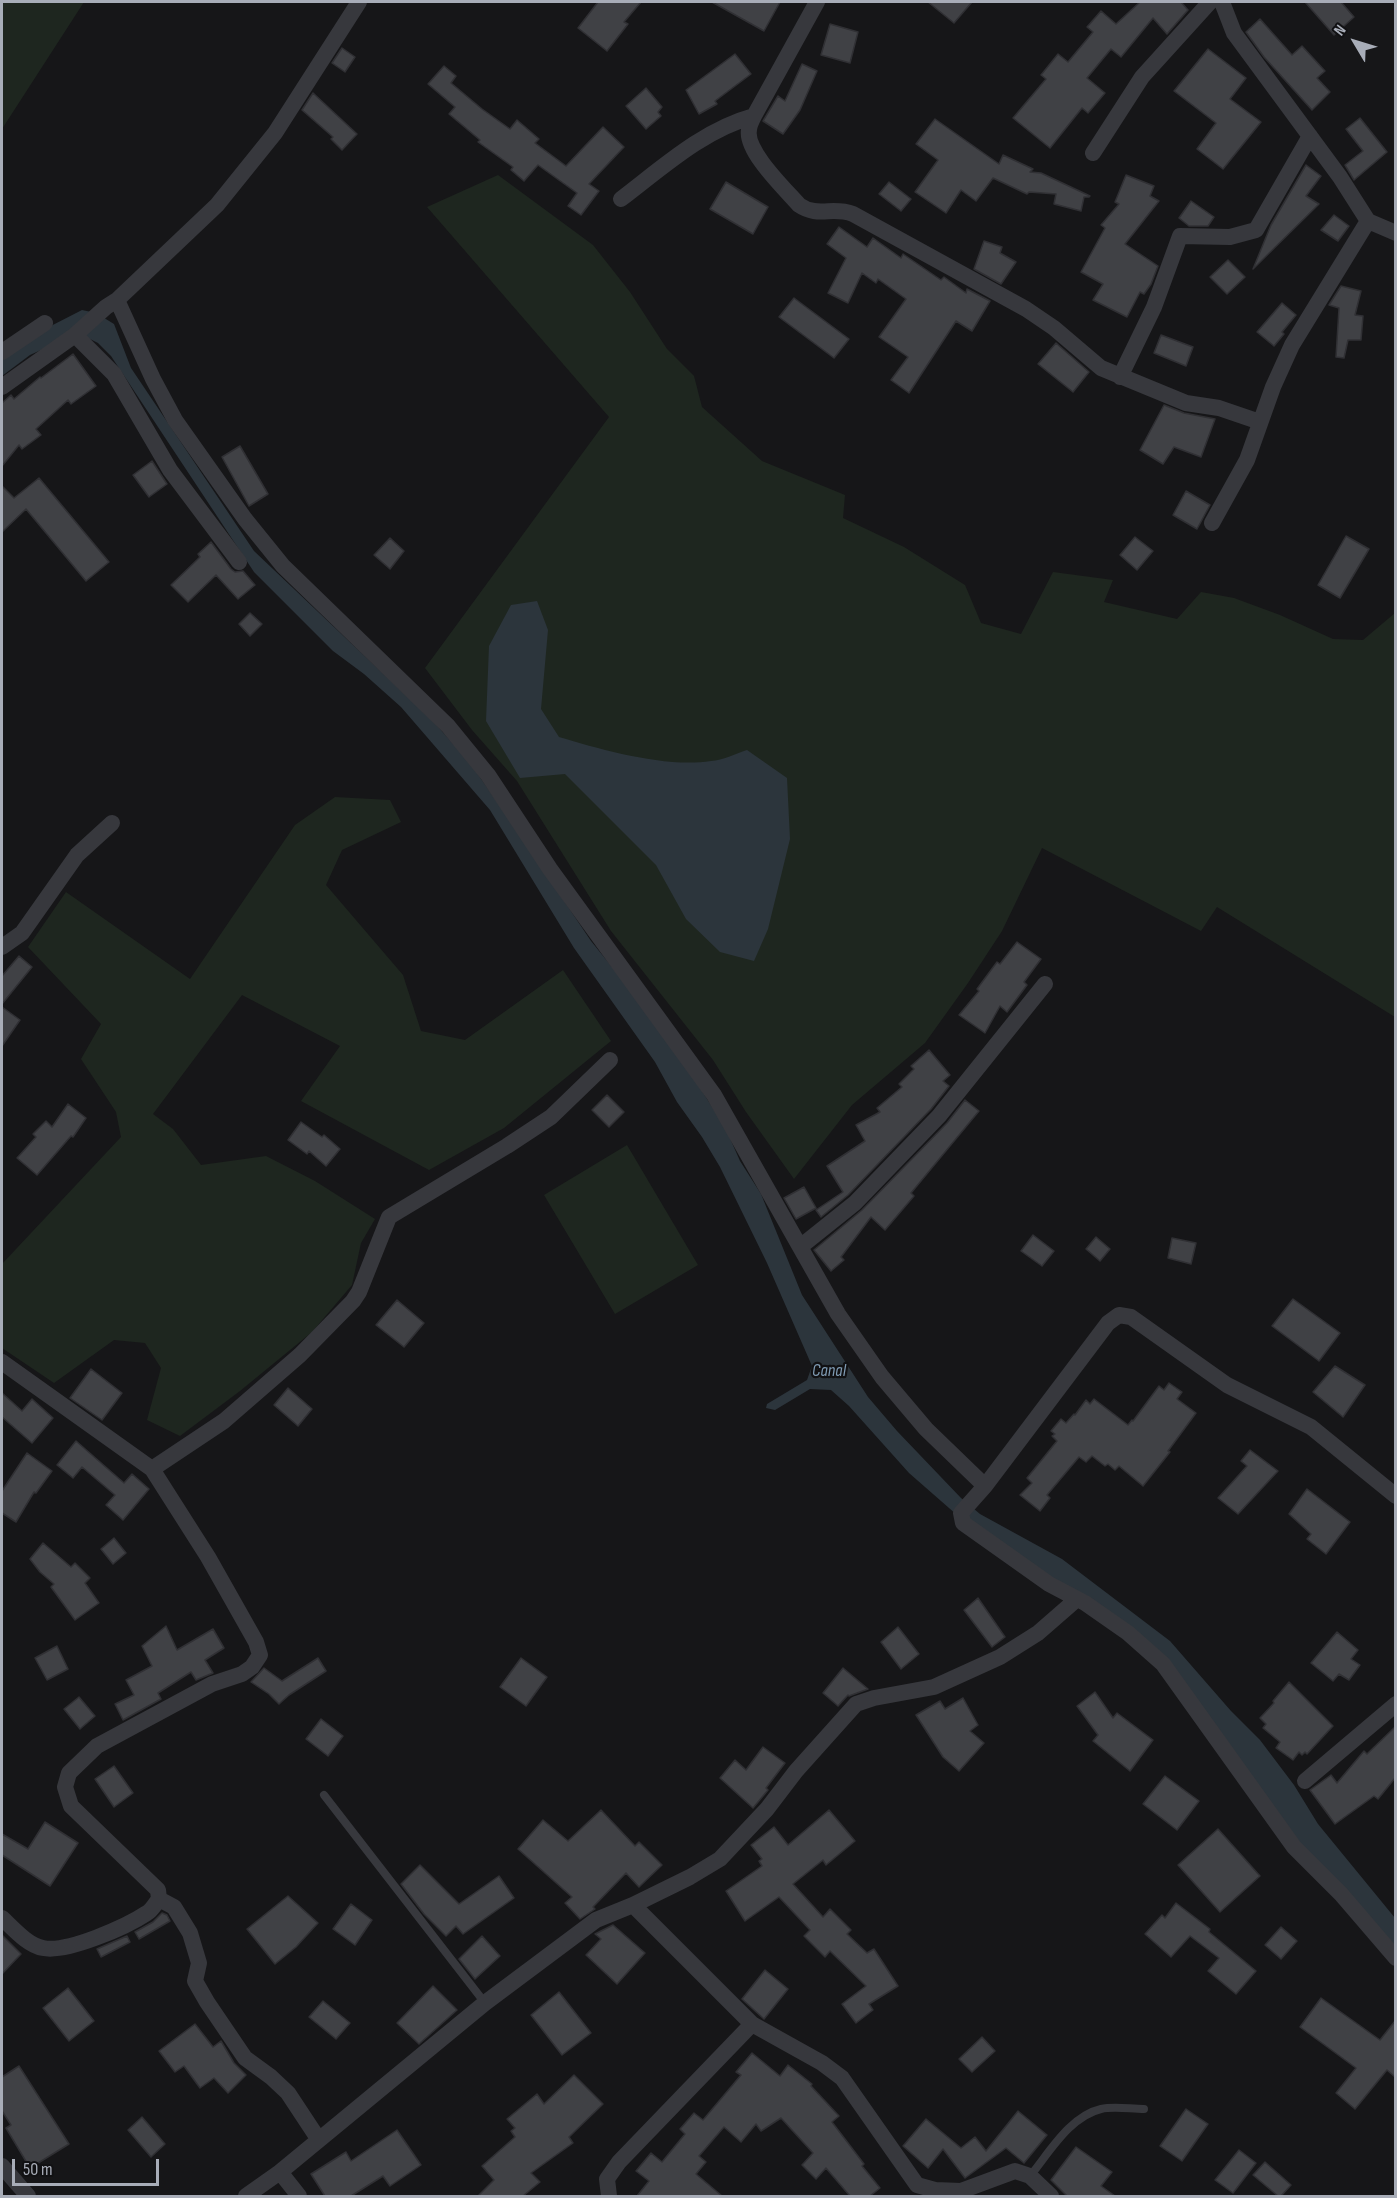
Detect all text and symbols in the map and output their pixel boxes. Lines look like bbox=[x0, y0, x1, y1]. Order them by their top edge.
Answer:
north arrow bbox=[1325, 12, 1385, 72]
text: N bbox=[1330, 21, 1351, 40]
water label: Canal bbox=[812, 1360, 846, 1382]
scale bar bbox=[15, 2147, 162, 2185]
text: 50 m bbox=[23, 2159, 53, 2180]

